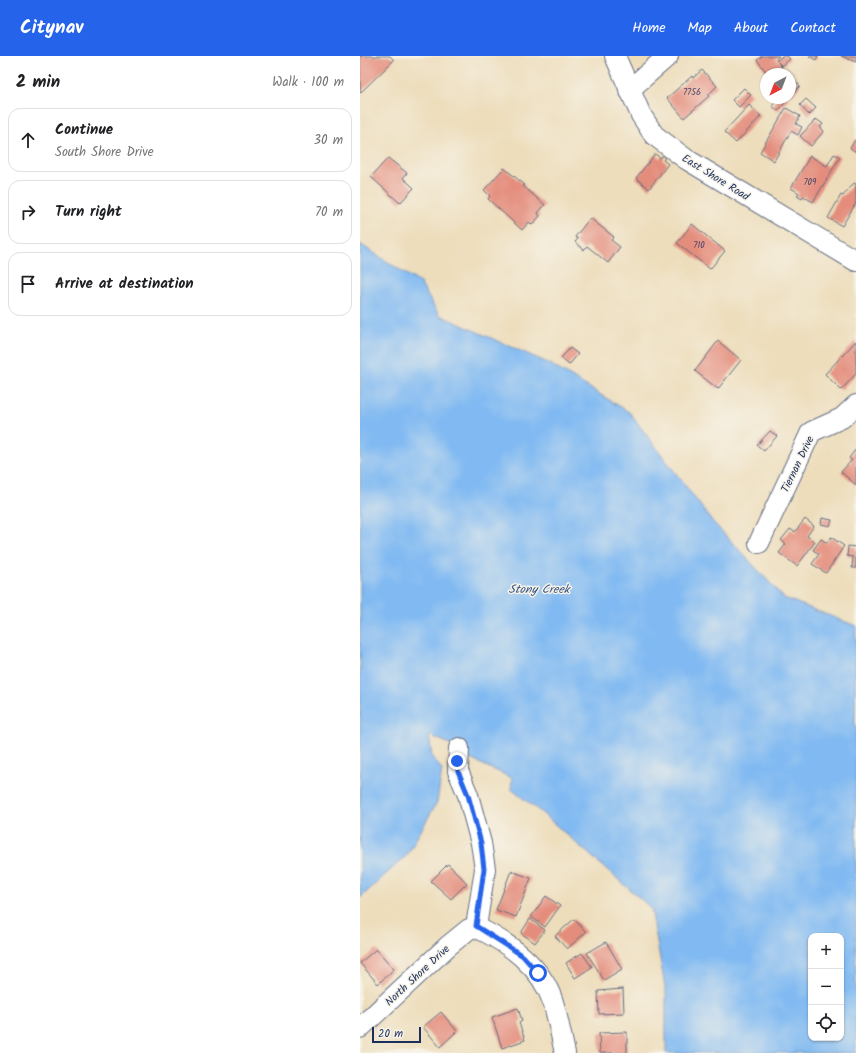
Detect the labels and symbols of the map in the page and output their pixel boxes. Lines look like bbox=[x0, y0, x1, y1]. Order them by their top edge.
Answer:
north arrow bbox=[760, 68, 796, 104]
house number: 7756 bbox=[683, 85, 701, 100]
street label: East Shore Road bbox=[678, 150, 753, 206]
house number: 709 bbox=[803, 175, 817, 190]
house number: 710 bbox=[693, 238, 705, 253]
street label: Tiernan Drive bbox=[776, 433, 819, 496]
water label: Stony Creek bbox=[509, 580, 572, 599]
route end bbox=[448, 752, 466, 770]
street label: North Shore Drive bbox=[381, 941, 454, 1011]
route start bbox=[529, 964, 547, 982]
scale bar bbox=[372, 1025, 421, 1044]

